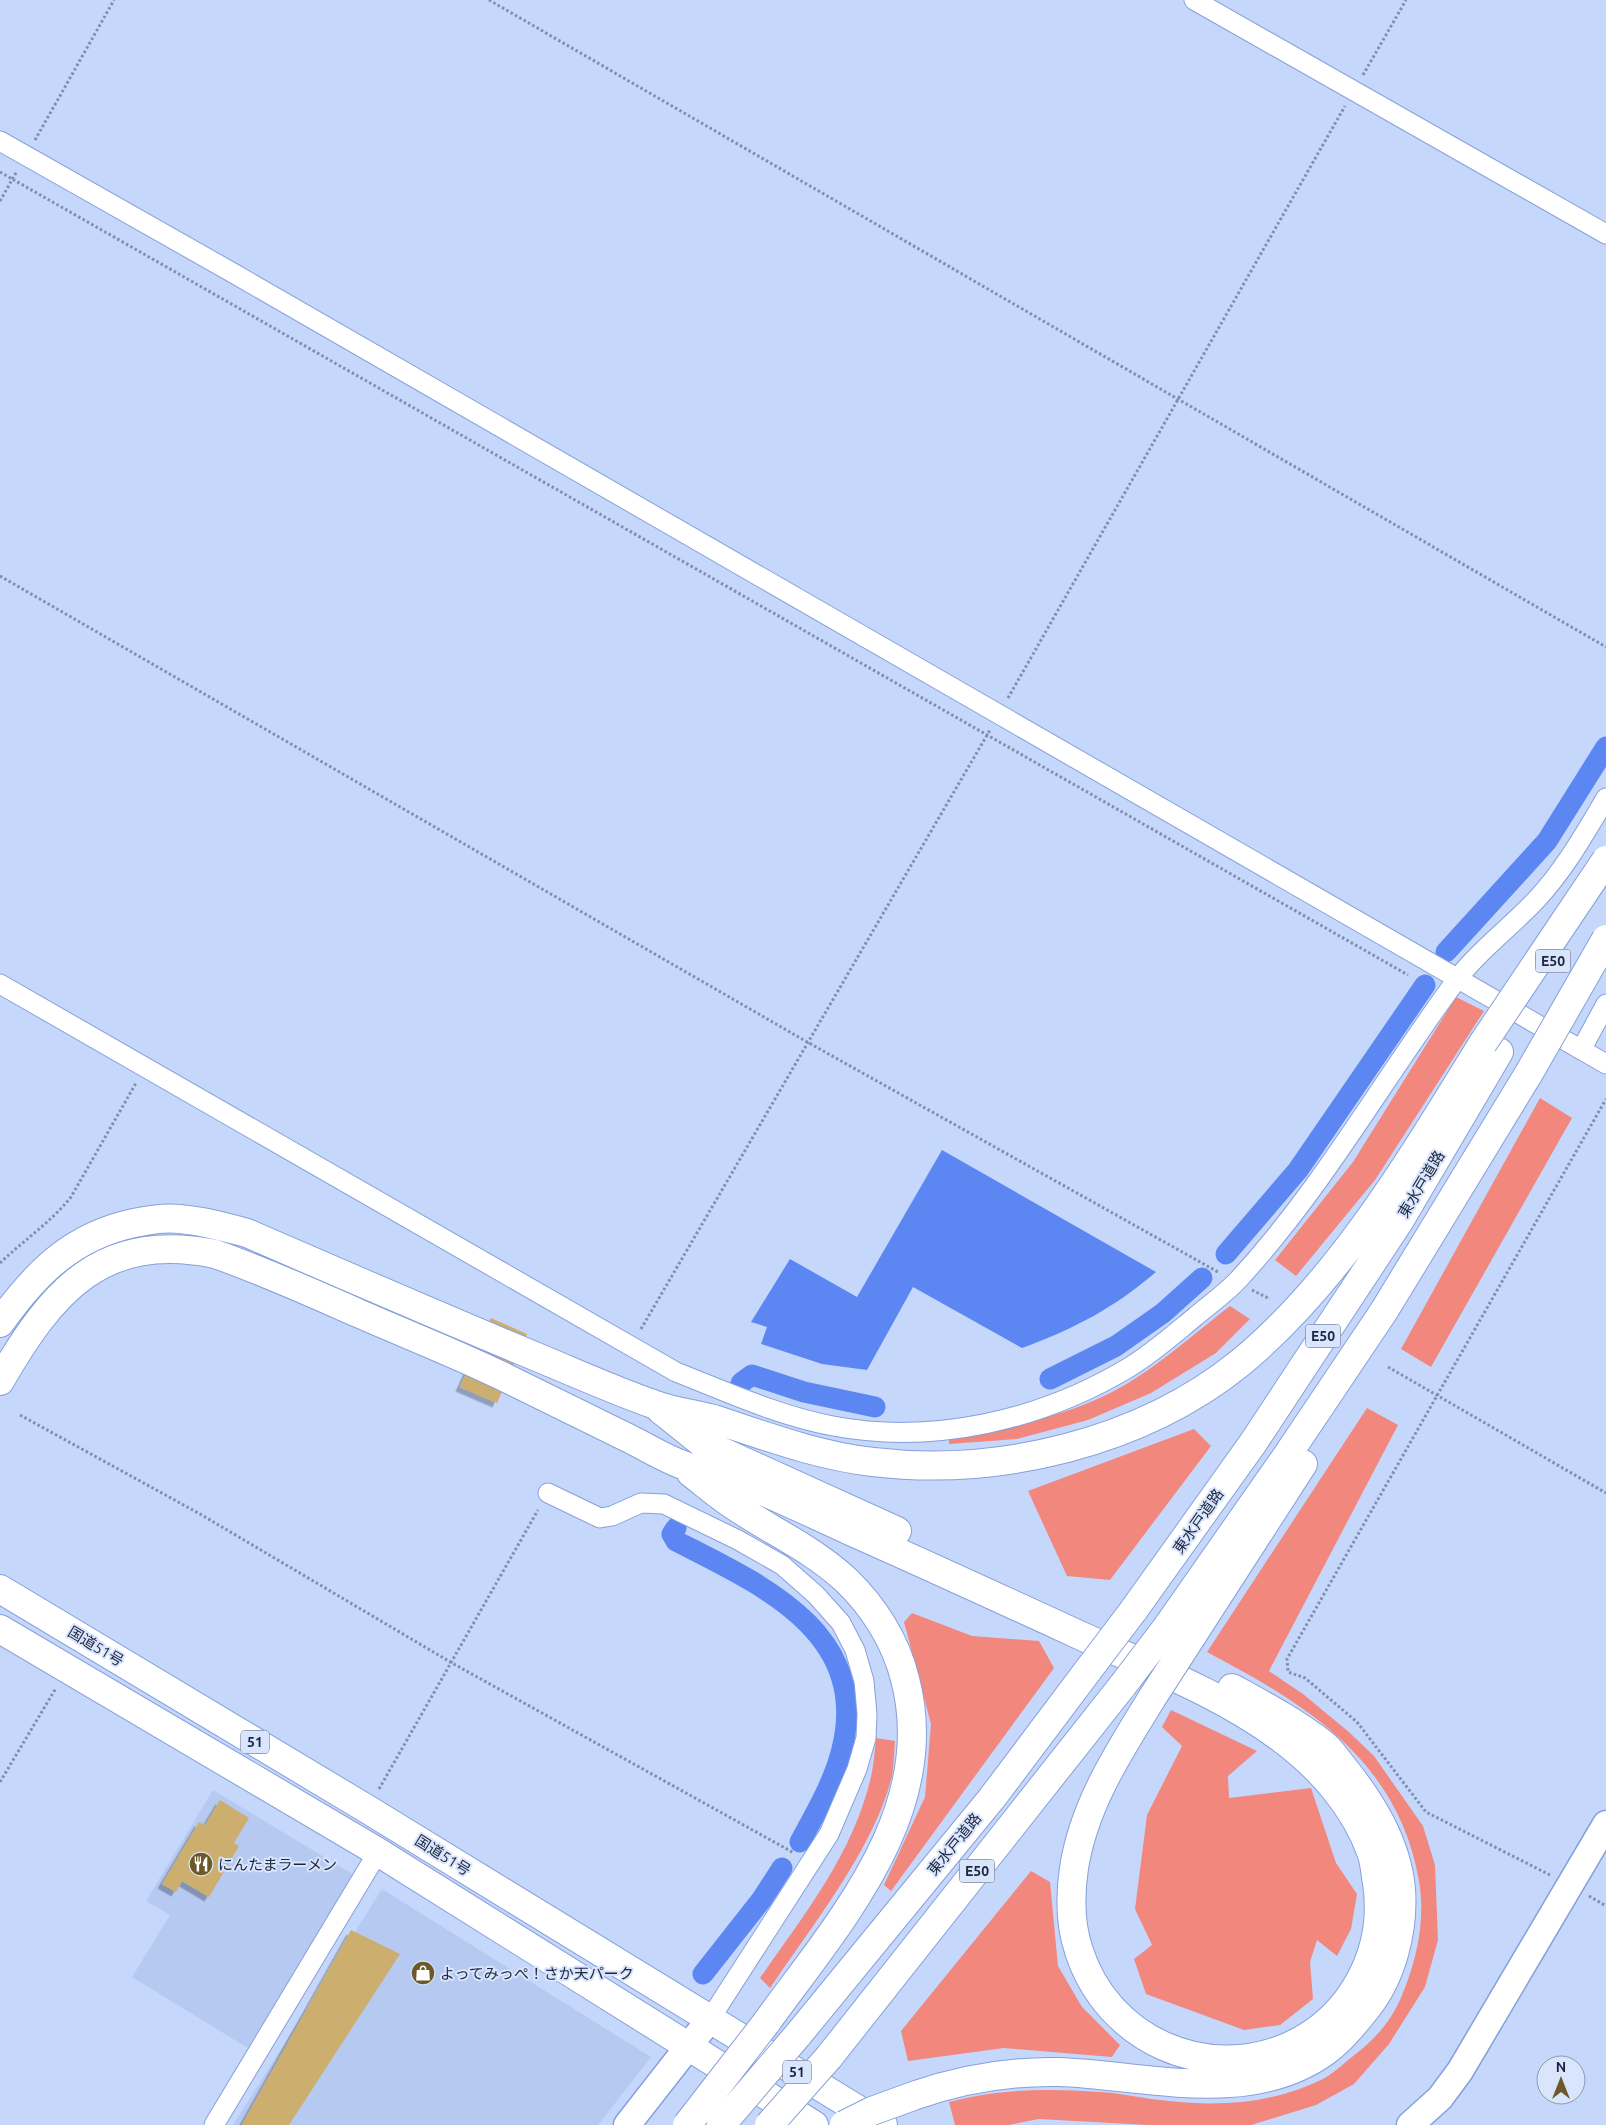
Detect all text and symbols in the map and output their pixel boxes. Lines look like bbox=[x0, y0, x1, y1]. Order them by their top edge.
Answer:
road number: E50 bbox=[1536, 949, 1570, 972]
street label: 東水戸道路 bbox=[1394, 1147, 1448, 1221]
road number: E50 bbox=[1306, 1324, 1340, 1348]
street label: 東水戸道路 bbox=[1170, 1485, 1226, 1557]
street label: 国道51号 bbox=[65, 1623, 127, 1669]
road number: 51 bbox=[241, 1730, 269, 1754]
street label: 東水戸道路 bbox=[924, 1810, 984, 1878]
street label: 国道51号 bbox=[412, 1831, 474, 1879]
restaurant icon: にんたまラーメン bbox=[188, 1851, 214, 1877]
place label: にんたまラーメン bbox=[218, 1856, 337, 1873]
road number: E50 bbox=[960, 1860, 994, 1882]
shop icon: よってみっぺ！さか天パーク bbox=[410, 1960, 436, 1986]
place label: よってみっぺ！さか天パーク bbox=[440, 1965, 634, 1982]
north arrow bbox=[1536, 2055, 1586, 2105]
text: N bbox=[1556, 2059, 1566, 2075]
road number: 51 bbox=[783, 2060, 811, 2084]

